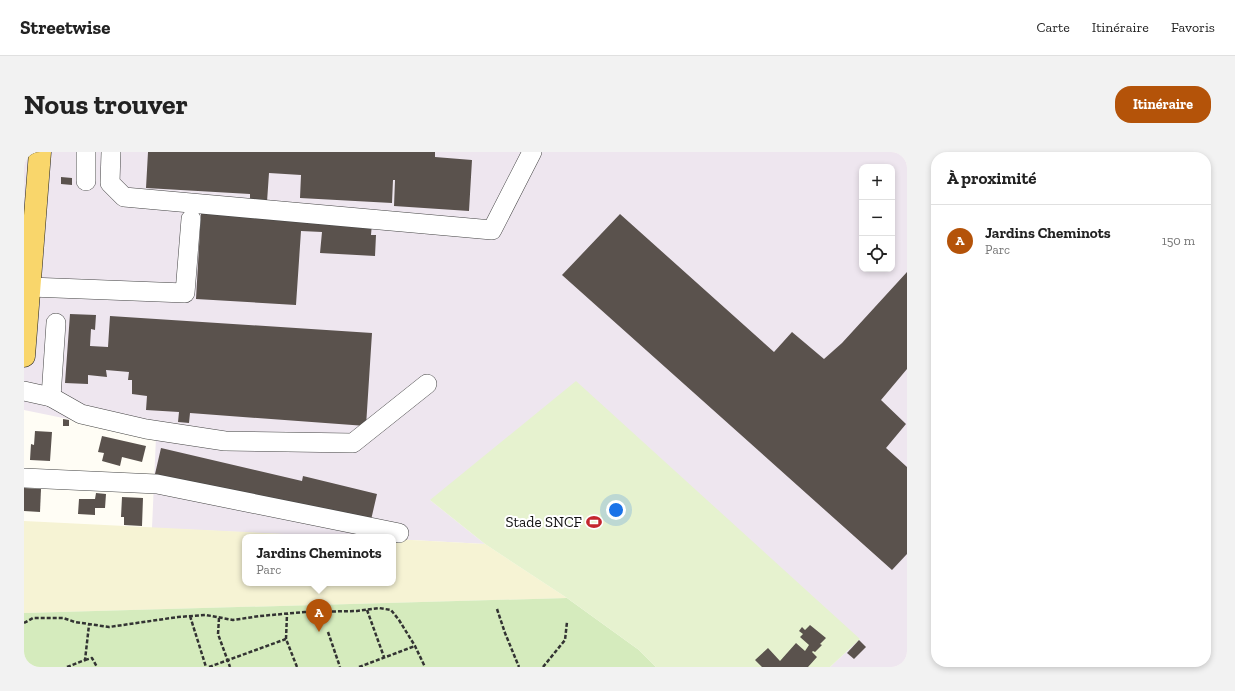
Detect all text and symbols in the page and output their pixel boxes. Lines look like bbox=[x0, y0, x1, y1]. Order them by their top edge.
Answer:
text: Streetwise bbox=[20, 16, 110, 39]
text: Carte bbox=[1036, 19, 1070, 36]
text: Itinéraire bbox=[1092, 19, 1149, 36]
text: Favoris bbox=[1171, 19, 1215, 36]
button: Itinéraire bbox=[1115, 86, 1211, 123]
text: Nous trouver bbox=[24, 88, 188, 121]
map controls bbox=[859, 164, 895, 272]
button: + bbox=[859, 164, 895, 200]
text: À proximité bbox=[947, 168, 1036, 188]
button: − bbox=[859, 200, 895, 236]
text: Jardins Cheminots bbox=[985, 224, 1111, 242]
text: A bbox=[956, 233, 964, 248]
text: 150 m bbox=[1162, 233, 1195, 248]
button: locate bbox=[859, 236, 895, 272]
text: Parc bbox=[985, 242, 1010, 257]
your location bbox=[606, 500, 626, 520]
place label: Stade SNCF bbox=[506, 513, 583, 531]
sports icon: Stade SNCF bbox=[585, 513, 603, 531]
popup bbox=[242, 534, 396, 586]
text: Jardins Cheminots bbox=[256, 544, 382, 562]
text: Parc bbox=[256, 562, 281, 577]
pin: A bbox=[306, 599, 332, 632]

